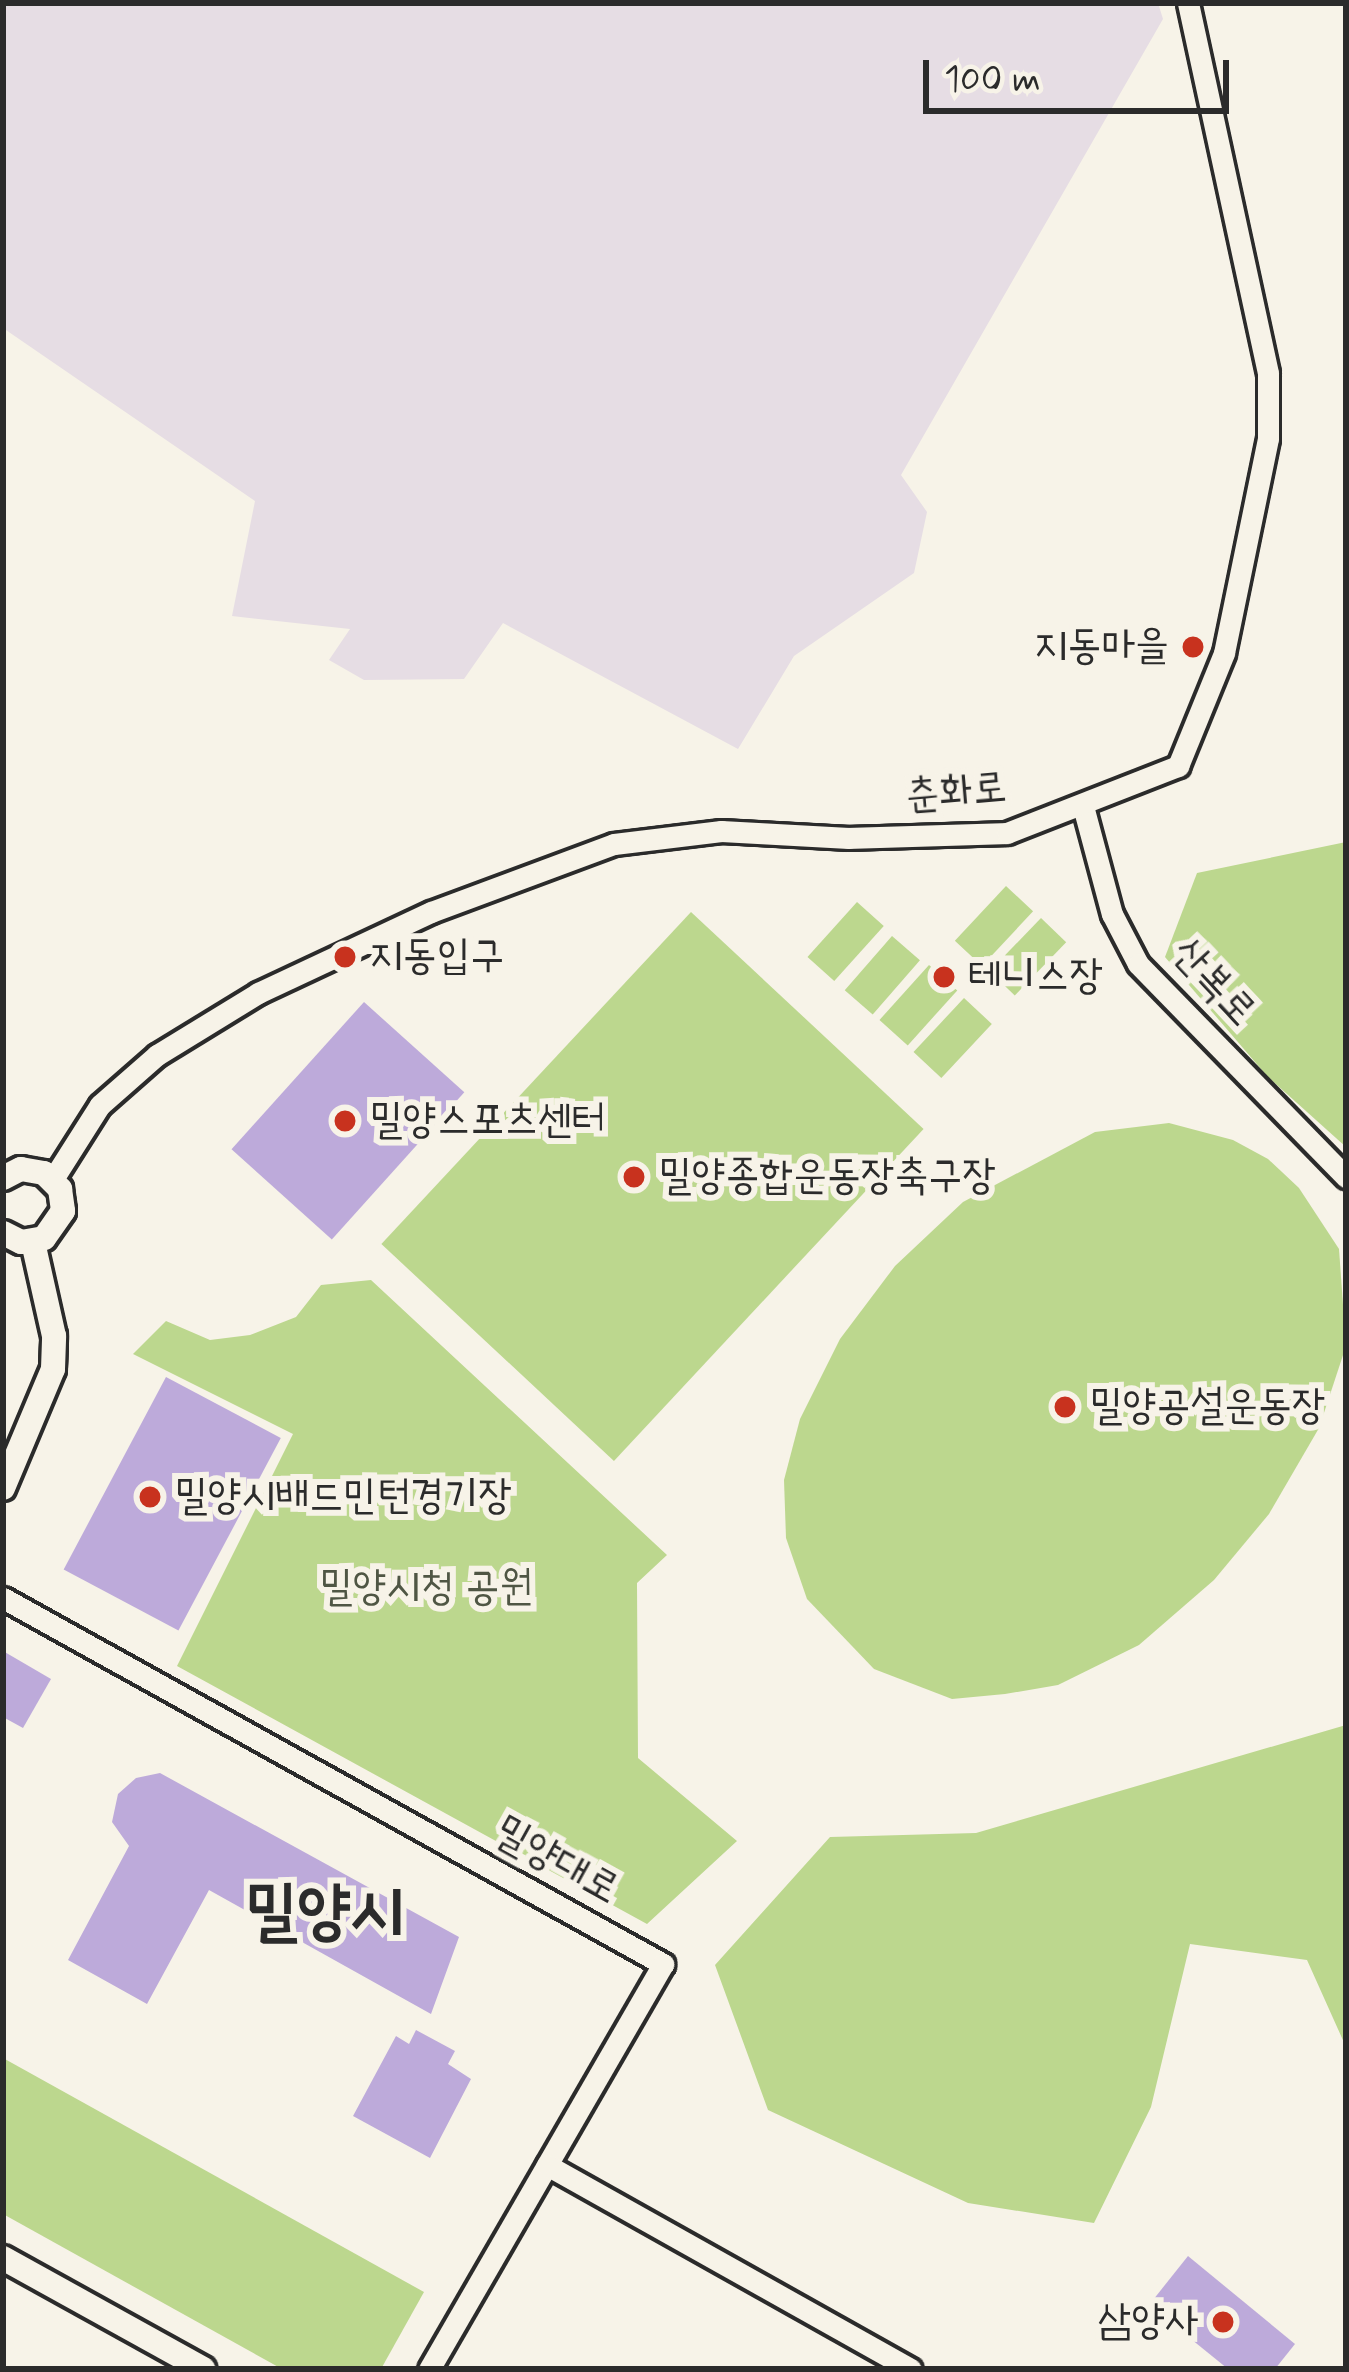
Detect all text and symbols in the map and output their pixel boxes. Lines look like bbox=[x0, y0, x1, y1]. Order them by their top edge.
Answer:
scale bar bbox=[929, 36, 1235, 110]
text: 100 m bbox=[944, 57, 1041, 104]
place label: 지동마을 bbox=[1034, 622, 1169, 672]
marker: 지동마을 bbox=[1180, 634, 1206, 660]
street label: 춘화로 bbox=[903, 763, 1009, 823]
street label: 산복로 bbox=[1160, 929, 1266, 1037]
place label: 지동입구 bbox=[369, 932, 504, 982]
marker: 지동입구 bbox=[332, 944, 358, 970]
place label: 테니스장 bbox=[968, 952, 1103, 1002]
marker: 테니스장 bbox=[931, 964, 957, 990]
place label: 밀양스포츠센터 bbox=[369, 1096, 606, 1146]
marker: 밀양스포츠센터 bbox=[332, 1108, 358, 1134]
place label: 밀양종합운동장축구장 bbox=[658, 1152, 996, 1202]
marker: 밀양종합운동장축구장 bbox=[621, 1164, 647, 1190]
place label: 밀양공설운동장 bbox=[1089, 1382, 1326, 1432]
marker: 밀양공설운동장 bbox=[1052, 1394, 1078, 1420]
place label: 밀양시배드민턴경기장 bbox=[174, 1472, 512, 1522]
marker: 밀양시배드민턴경기장 bbox=[137, 1484, 163, 1510]
park label: 밀양시청 공원 bbox=[319, 1563, 533, 1613]
street label: 밀양대로 bbox=[485, 1806, 627, 1916]
district label: 밀양시 bbox=[244, 1874, 404, 1954]
place label: 삼양사 bbox=[1098, 2297, 1199, 2347]
marker: 삼양사 bbox=[1210, 2309, 1236, 2335]

